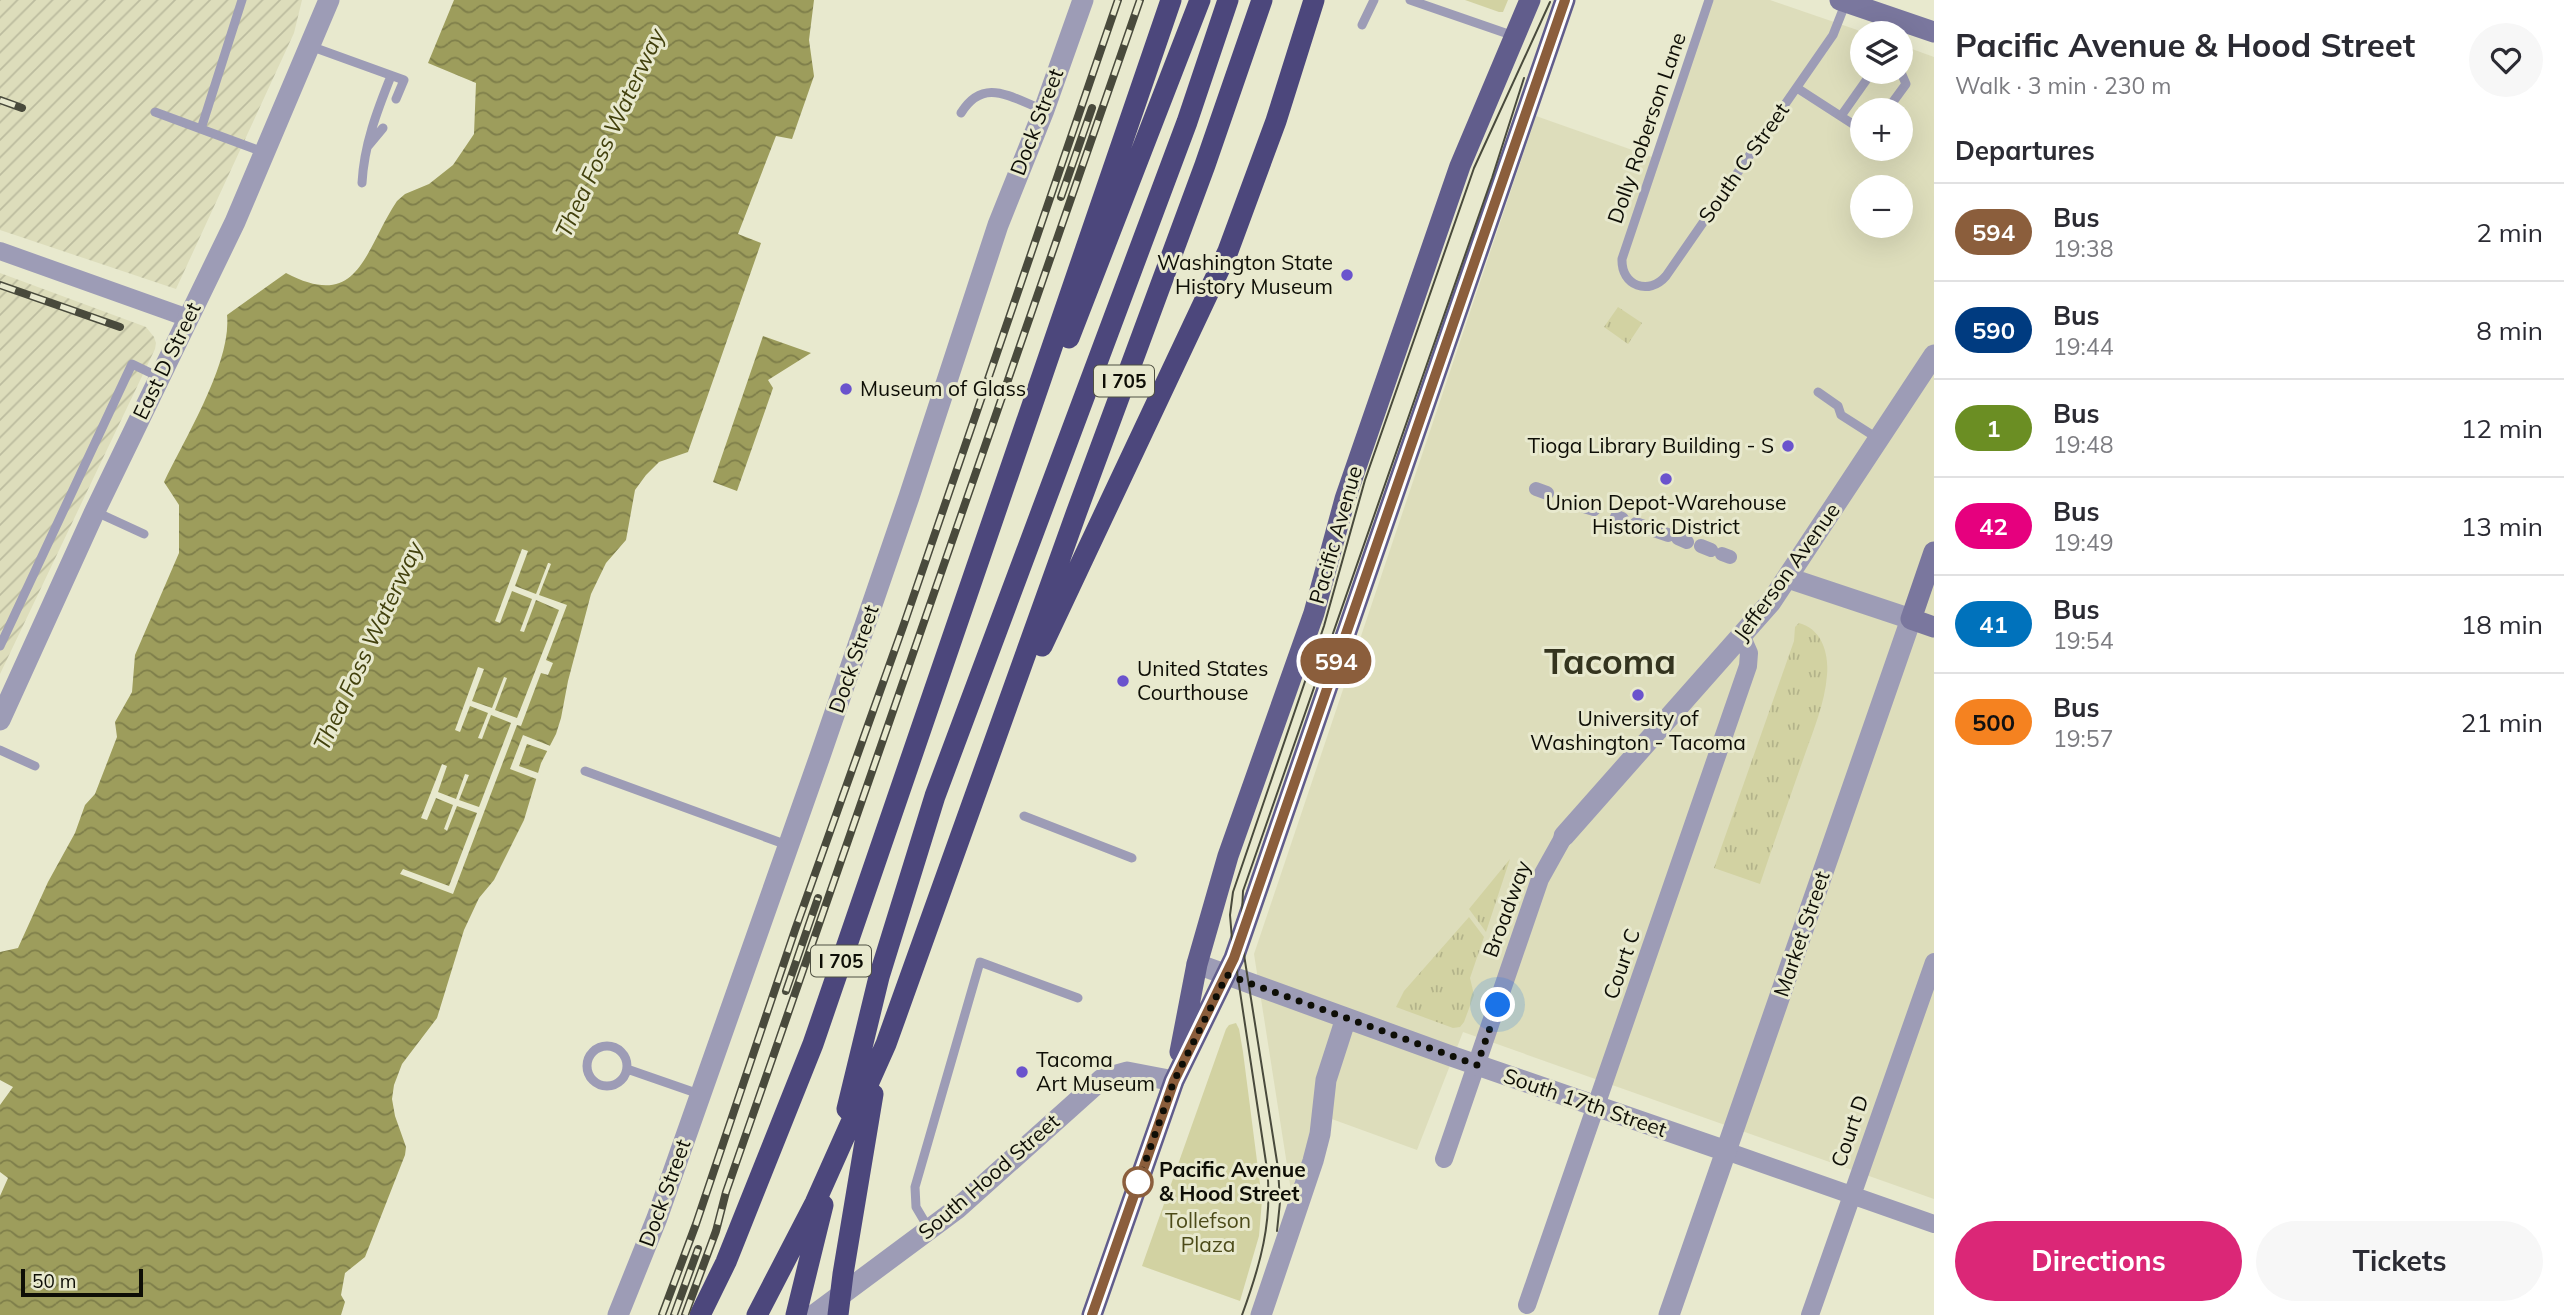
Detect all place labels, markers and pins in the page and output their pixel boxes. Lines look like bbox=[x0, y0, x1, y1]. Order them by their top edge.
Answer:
place label: Washington State History Museum bbox=[1157, 249, 1333, 299]
marker: Washington State History Museum bbox=[1339, 267, 1355, 283]
place label: Museum of Glass bbox=[860, 375, 1026, 401]
marker: Museum of Glass bbox=[838, 381, 854, 397]
place label: Tioga Library Building - S bbox=[1528, 432, 1774, 458]
marker: Tioga Library Building - S bbox=[1780, 438, 1796, 454]
marker: Union Depot-Warehouse Historic District bbox=[1658, 471, 1674, 487]
place label: Union Depot-Warehouse Historic District bbox=[1545, 489, 1787, 539]
place label: United States Courthouse bbox=[1137, 655, 1268, 705]
marker: United States Courthouse bbox=[1115, 673, 1131, 689]
marker: University of Washington - Tacoma bbox=[1630, 687, 1646, 703]
place label: University of Washington - Tacoma bbox=[1530, 705, 1746, 755]
place label: Tacoma Art Museum bbox=[1036, 1046, 1155, 1096]
marker: Tacoma Art Museum bbox=[1014, 1064, 1030, 1080]
place label: Pacific Avenue & Hood Street bbox=[1159, 1156, 1306, 1206]
marker: Pacific Avenue & Hood Street bbox=[1123, 1167, 1153, 1197]

